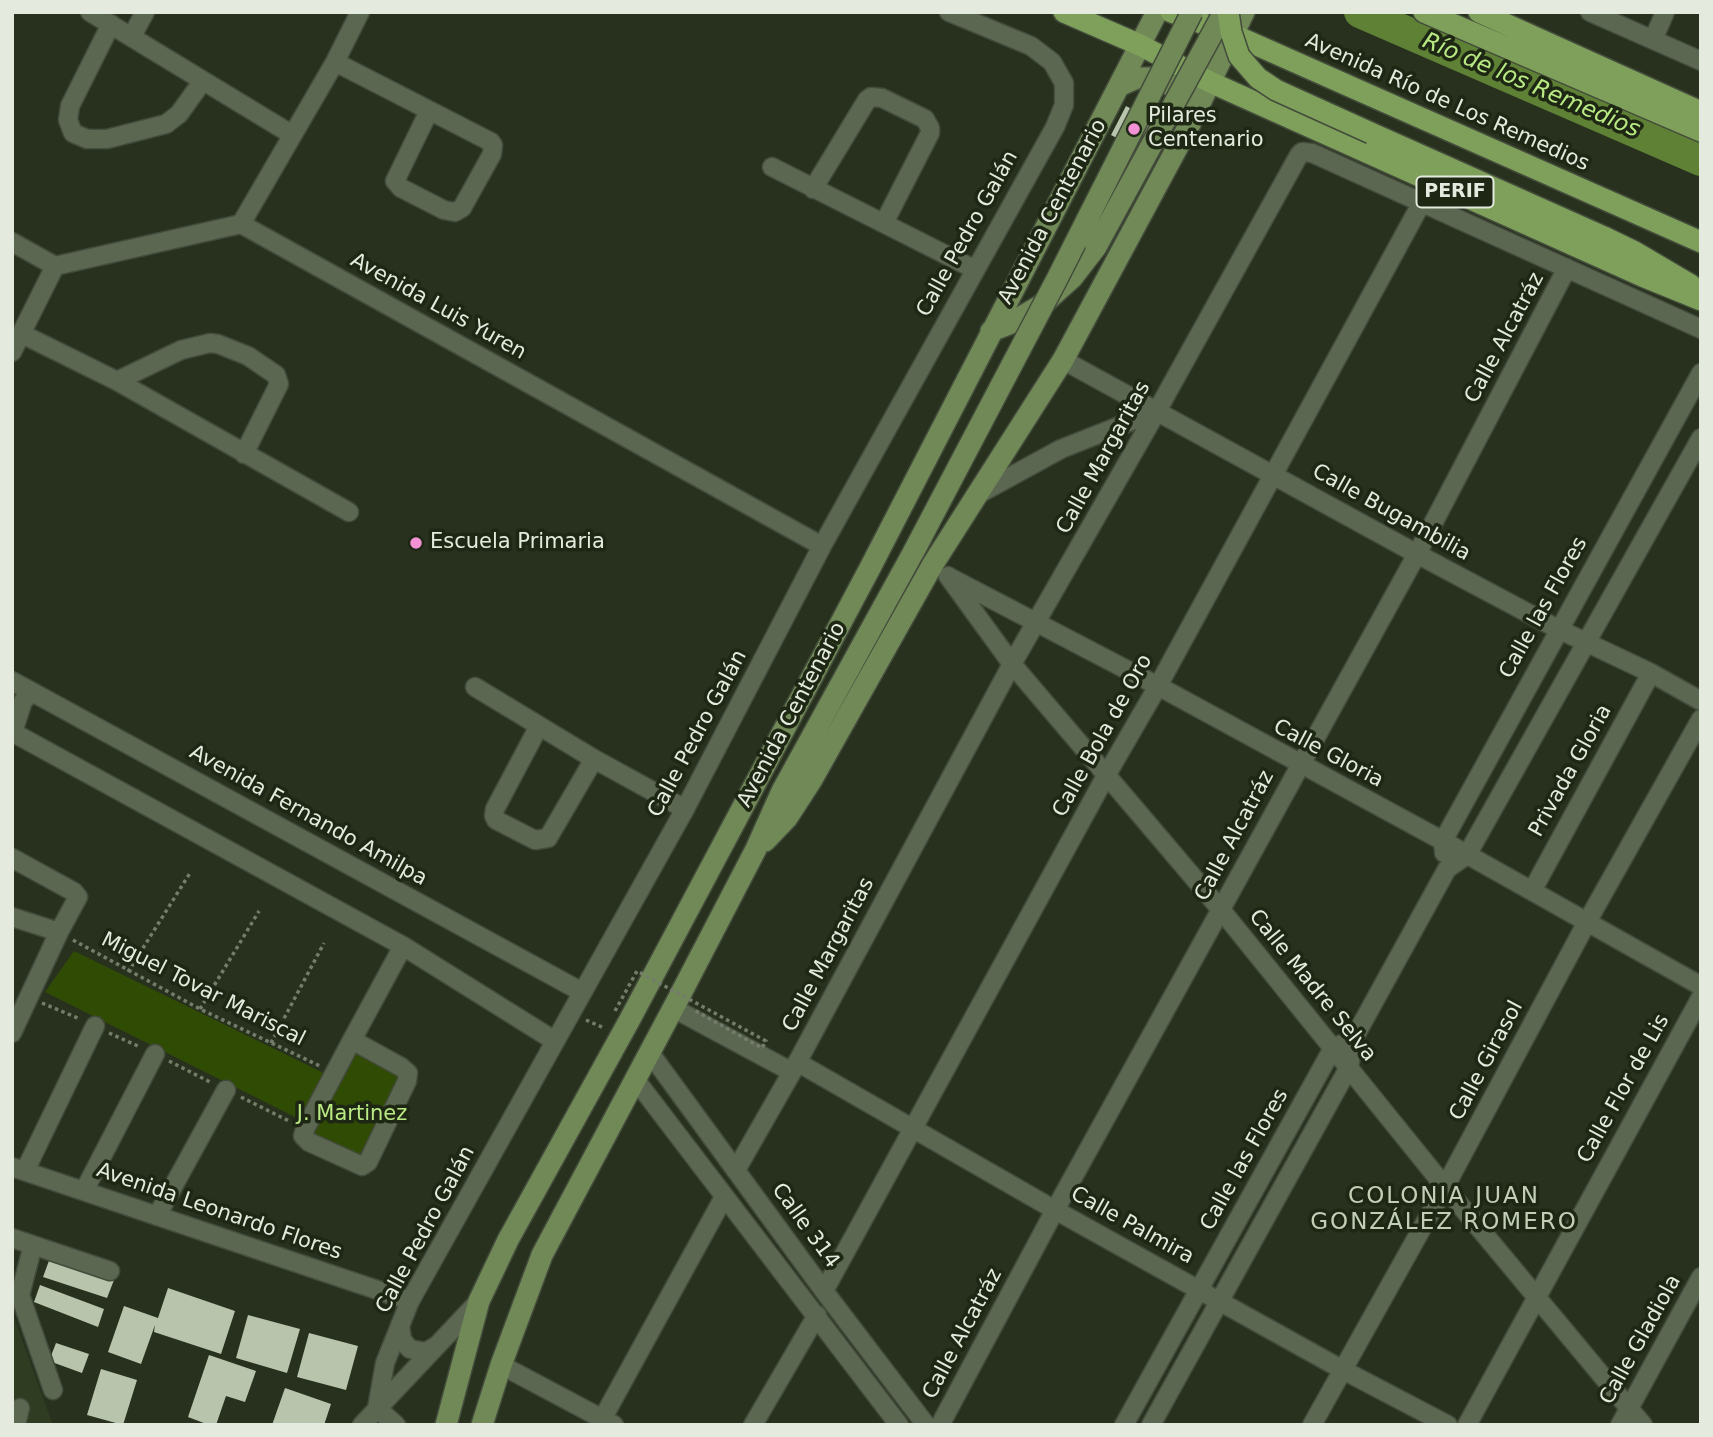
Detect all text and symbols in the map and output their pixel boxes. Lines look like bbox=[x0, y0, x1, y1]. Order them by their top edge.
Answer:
water label: Río de los Remedios bbox=[1418, 28, 1644, 144]
street label: Avenida Río de Los Remedios bbox=[1301, 29, 1593, 177]
place label: Pilares Centenario bbox=[1148, 104, 1264, 154]
street label: Avenida Centenario bbox=[994, 115, 1112, 309]
marker: Pilares Centenario bbox=[1126, 121, 1142, 137]
street label: Calle Pedro Galán bbox=[912, 147, 1024, 321]
road number: PERIF bbox=[1416, 176, 1494, 208]
street label: Avenida Luis Yuren bbox=[346, 248, 530, 366]
street label: Calle Alcatráz bbox=[1460, 268, 1550, 408]
street label: Calle Margaritas bbox=[1052, 377, 1156, 539]
street label: Calle Bugambilia bbox=[1308, 459, 1474, 567]
place label: Escuela Primaria bbox=[430, 530, 605, 556]
street label: Calle las Flores bbox=[1495, 533, 1593, 683]
marker: Escuela Primaria bbox=[408, 535, 424, 551]
street label: Avenida Centenario bbox=[733, 618, 851, 812]
street label: Calle Pedro Galán bbox=[643, 646, 753, 822]
street label: Calle Bola de Oro bbox=[1048, 650, 1158, 822]
street label: Privada Gloria bbox=[1524, 701, 1618, 841]
street label: Calle Gloria bbox=[1269, 714, 1387, 794]
street label: Avenida Fernando Amilpa bbox=[185, 740, 431, 892]
street label: Calle Alcatráz bbox=[1190, 766, 1280, 906]
street label: Calle Margaritas bbox=[778, 874, 880, 1036]
street label: Calle Madre Selva bbox=[1243, 905, 1381, 1067]
street label: Miguel Tovar Mariscal bbox=[97, 928, 309, 1052]
street label: Calle Girasol bbox=[1445, 997, 1529, 1125]
street label: Calle Flor de Lis bbox=[1573, 1010, 1675, 1168]
street label: Calle las Flores bbox=[1196, 1085, 1294, 1235]
park label: J. Martinez bbox=[297, 1102, 407, 1128]
street label: Calle Pedro Galán bbox=[371, 1142, 481, 1318]
street label: Avenida Leonardo Flores bbox=[93, 1158, 345, 1266]
street label: Calle 314 bbox=[766, 1179, 844, 1273]
street label: Calle Palmira bbox=[1066, 1182, 1198, 1270]
district label: COLONIA JUAN GONZÁLEZ ROMERO bbox=[1312, 1183, 1576, 1237]
street label: Calle Alcatráz bbox=[918, 1264, 1008, 1404]
street label: Calle Gladiola bbox=[1595, 1271, 1687, 1409]

